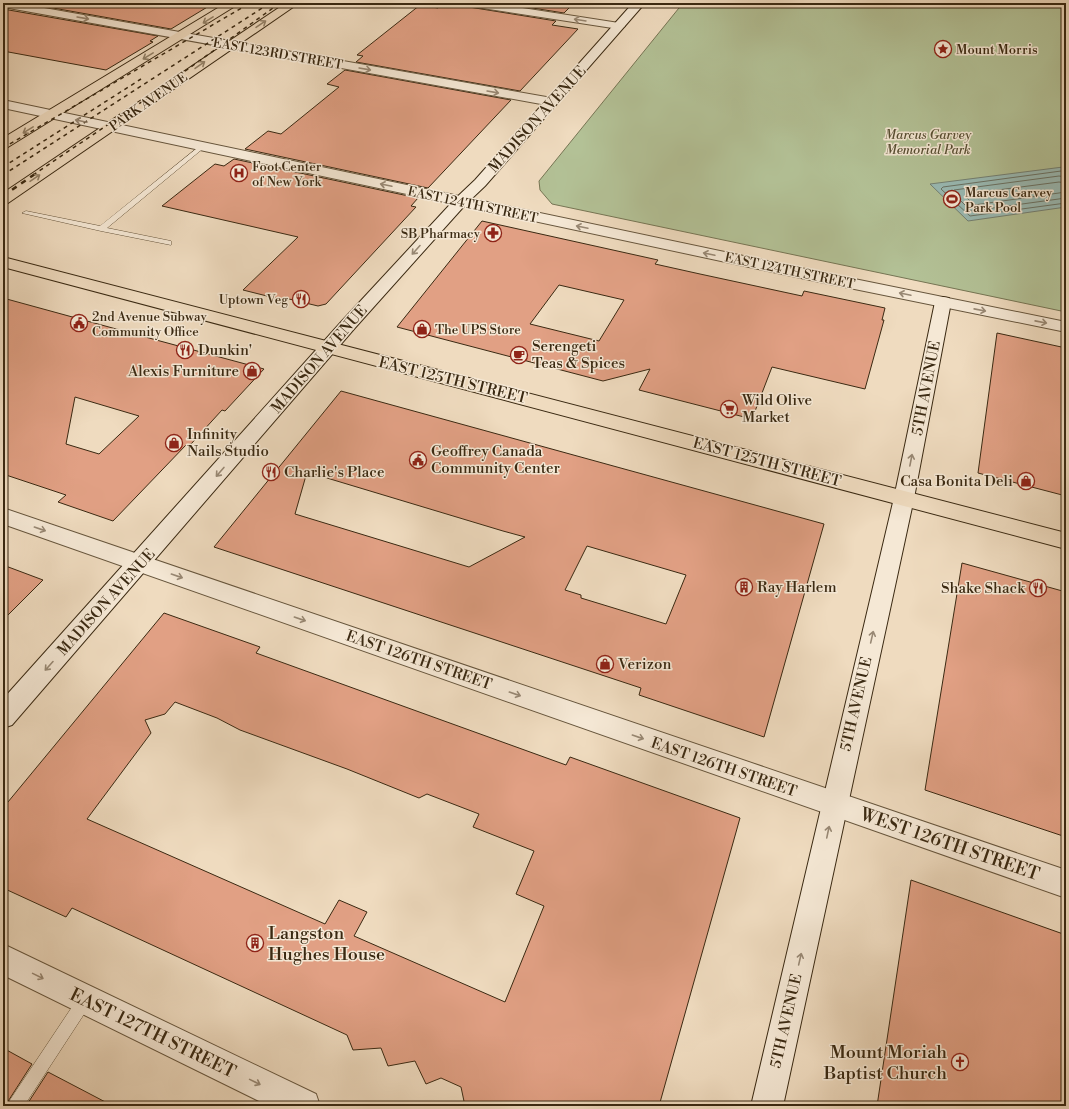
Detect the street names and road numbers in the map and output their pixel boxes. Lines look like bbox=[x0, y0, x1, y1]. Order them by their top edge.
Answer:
street label: EAST 123RD STREET bbox=[212, 35, 344, 73]
street label: MADISON AVENUE bbox=[484, 62, 590, 177]
street label: PARK AVENUE bbox=[106, 69, 191, 135]
street label: EAST 124TH STREET bbox=[406, 183, 539, 227]
street label: EAST 124TH STREET bbox=[723, 249, 856, 293]
street label: MADISON AVENUE bbox=[267, 301, 372, 417]
street label: 5TH AVENUE bbox=[908, 339, 945, 437]
street label: EAST 125TH STREET bbox=[377, 353, 530, 408]
street label: EAST 125TH STREET bbox=[691, 434, 843, 492]
street label: MADISON AVENUE bbox=[53, 545, 159, 660]
street label: EAST 126TH STREET bbox=[343, 627, 495, 695]
street label: 5TH AVENUE bbox=[836, 655, 877, 753]
street label: EAST 126TH STREET bbox=[648, 734, 800, 802]
street label: WEST 126TH STREET bbox=[856, 803, 1043, 886]
street label: 5TH AVENUE bbox=[766, 972, 807, 1070]
street label: EAST 127TH STREET bbox=[66, 983, 240, 1084]

